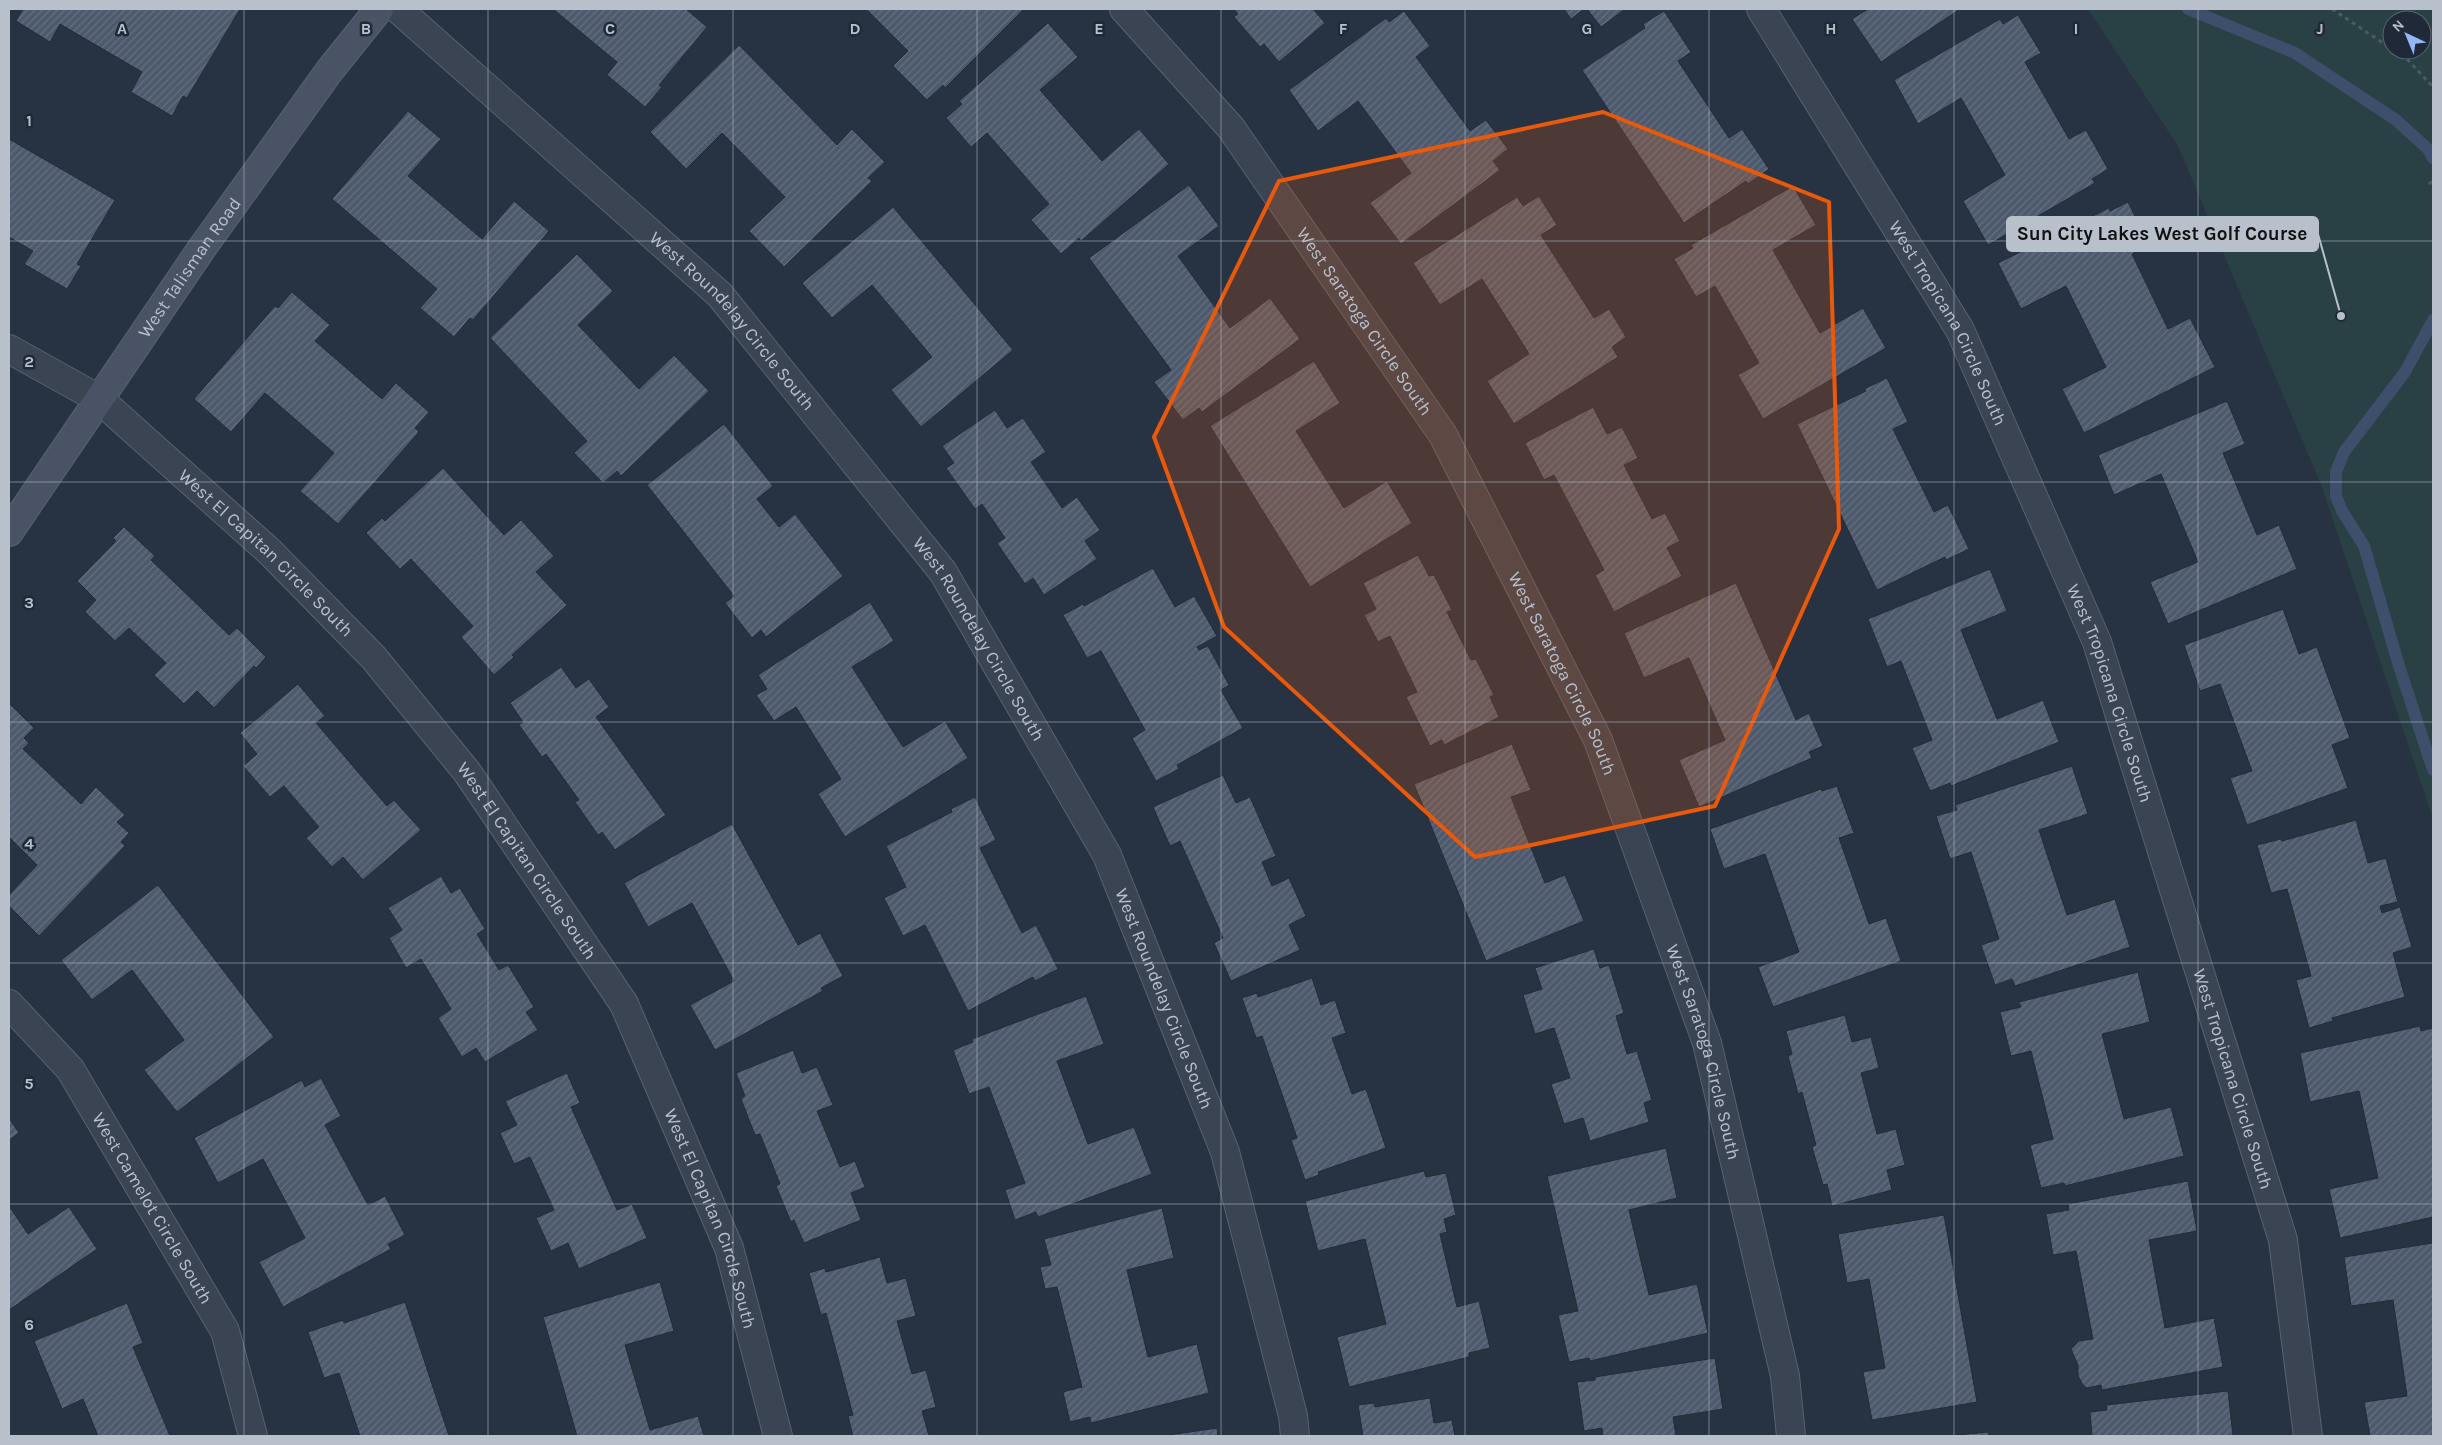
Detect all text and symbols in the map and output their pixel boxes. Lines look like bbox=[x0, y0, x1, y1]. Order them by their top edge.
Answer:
north arrow bbox=[2382, 10, 2432, 60]
text: N bbox=[2389, 16, 2408, 36]
text: A bbox=[117, 19, 127, 38]
text: B bbox=[361, 19, 371, 38]
text: C bbox=[605, 19, 615, 38]
text: D bbox=[850, 19, 861, 38]
text: E bbox=[1094, 19, 1104, 38]
text: F bbox=[1339, 19, 1348, 38]
text: G bbox=[1582, 19, 1592, 38]
text: H bbox=[1825, 19, 1837, 38]
text: I bbox=[2074, 19, 2078, 38]
text: J bbox=[2316, 19, 2324, 38]
text: 1 bbox=[26, 111, 32, 130]
street label: West Talisman Road bbox=[133, 193, 246, 342]
street label: West Tropicana Circle South bbox=[1884, 217, 2012, 429]
callout: Sun City Lakes West Golf Course bbox=[2007, 217, 2318, 251]
street label: West Saratoga Circle South bbox=[1292, 223, 1437, 420]
text: Sun City Lakes West Golf Course bbox=[2017, 223, 2307, 245]
street label: West Roundelay Circle South bbox=[645, 227, 820, 415]
text: 2 bbox=[24, 352, 34, 371]
street label: West El Capitan Circle South bbox=[174, 464, 358, 641]
street label: West Roundelay Circle South bbox=[908, 532, 1050, 745]
street label: West Saratoga Circle South bbox=[1503, 568, 1621, 778]
street label: West Tropicana Circle South bbox=[2062, 581, 2157, 805]
text: 3 bbox=[24, 593, 34, 612]
street label: West El Capitan Circle South bbox=[452, 757, 602, 963]
text: 4 bbox=[24, 834, 34, 853]
street label: West Roundelay Circle South bbox=[1110, 885, 1218, 1112]
street label: West Saratoga Circle South bbox=[1661, 941, 1745, 1162]
street label: West Tropicana Circle South bbox=[2188, 966, 2278, 1192]
text: 5 bbox=[24, 1074, 34, 1093]
street label: West El Capitan Circle South bbox=[659, 1105, 761, 1331]
street label: West Camelot Circle South bbox=[87, 1109, 217, 1308]
text: 6 bbox=[24, 1315, 34, 1334]

